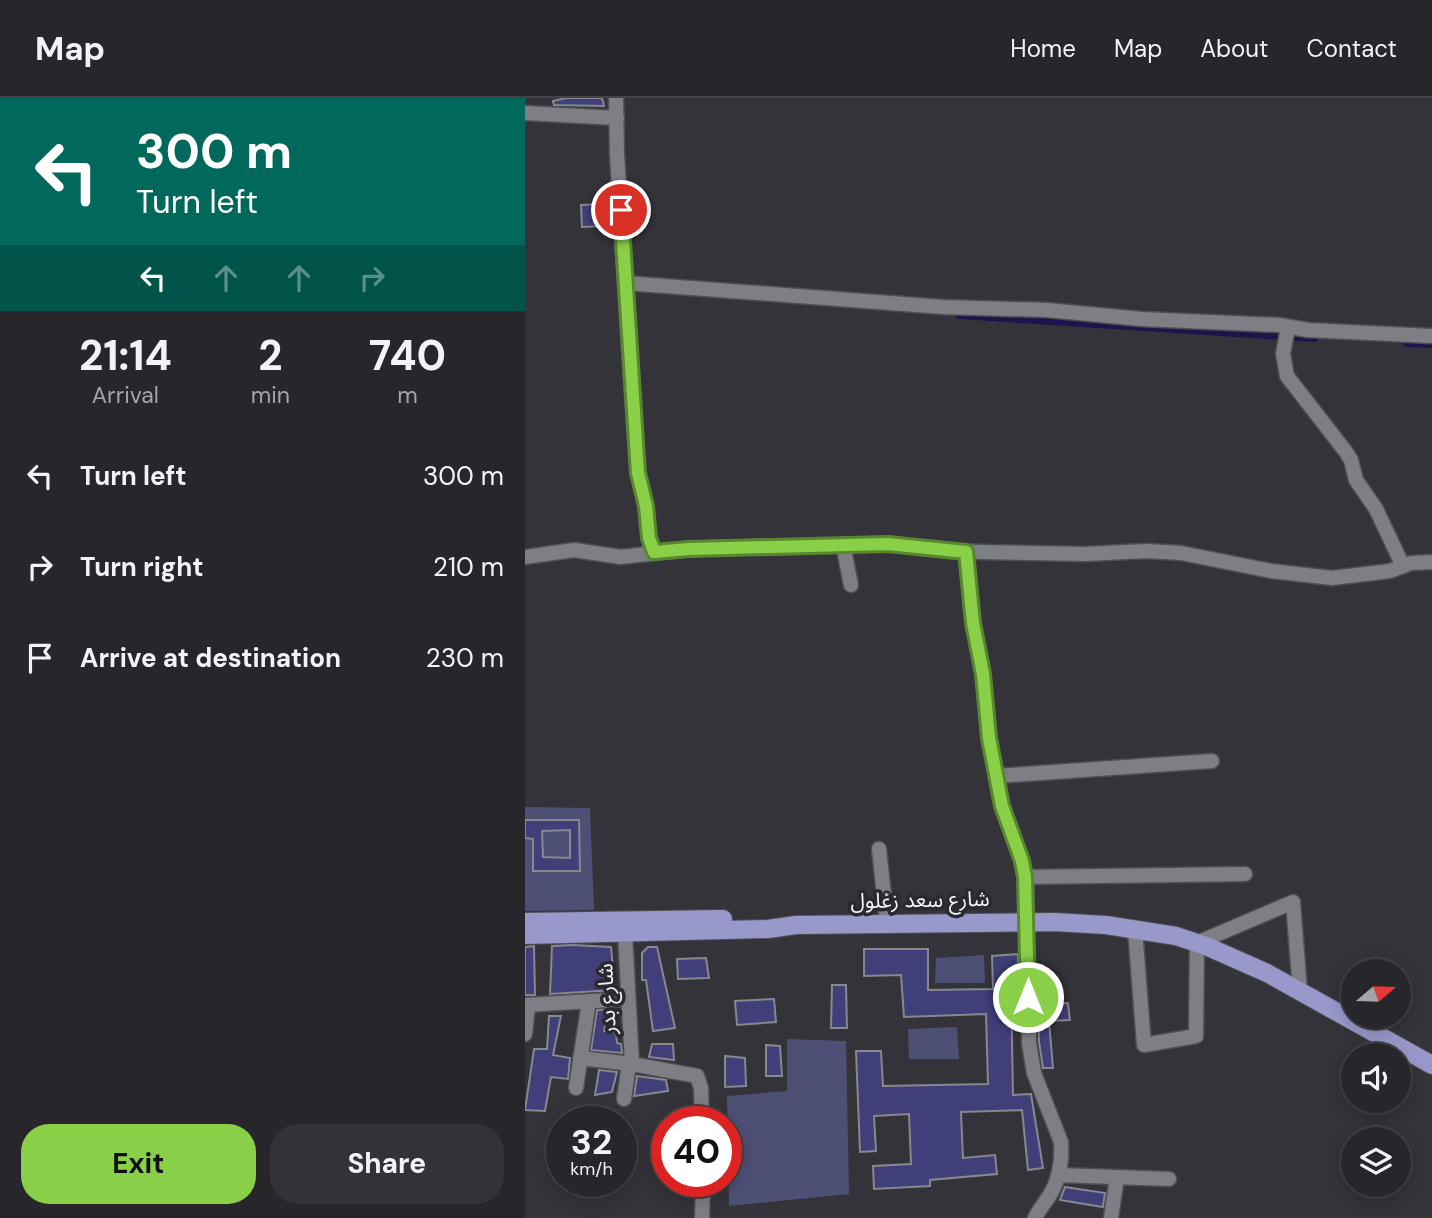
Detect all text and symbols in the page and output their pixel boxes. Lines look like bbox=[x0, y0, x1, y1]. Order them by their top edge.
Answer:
text: Map bbox=[35, 27, 105, 70]
text: Home bbox=[1010, 33, 1076, 64]
text: Map bbox=[1114, 33, 1162, 64]
text: About bbox=[1200, 33, 1269, 64]
text: Contact bbox=[1307, 33, 1397, 64]
text: 300 m bbox=[136, 119, 292, 183]
icon: left bbox=[21, 126, 112, 217]
pin bbox=[591, 180, 651, 240]
text: Turn left bbox=[136, 181, 258, 223]
icon: arrive bbox=[602, 191, 640, 229]
icon: left bbox=[134, 259, 172, 297]
icon: ahead bbox=[207, 259, 245, 297]
icon: ahead bbox=[280, 259, 318, 297]
icon: right bbox=[353, 259, 391, 297]
text: 21:14 bbox=[79, 328, 172, 383]
text: 2 bbox=[258, 328, 282, 383]
text: 740 bbox=[369, 328, 446, 383]
text: Arrival bbox=[92, 380, 159, 410]
text: min bbox=[251, 380, 290, 410]
text: m bbox=[397, 380, 418, 410]
icon: left bbox=[21, 457, 59, 495]
text: Turn left bbox=[80, 459, 187, 493]
text: 300 m bbox=[423, 459, 504, 493]
icon: right bbox=[21, 548, 59, 586]
text: Turn right bbox=[80, 550, 204, 584]
text: 210 m bbox=[433, 550, 504, 584]
icon: arrive bbox=[21, 639, 59, 677]
text: Arrive at destination bbox=[80, 641, 341, 675]
text: 230 m bbox=[426, 641, 504, 675]
street label: شارع سعد زغلول bbox=[850, 885, 990, 916]
north arrow bbox=[1341, 959, 1411, 1029]
map controls bbox=[1341, 959, 1411, 1197]
position arrow bbox=[991, 960, 1065, 1034]
street label: شارع بدر bbox=[591, 963, 624, 1036]
button: sound bbox=[1341, 1043, 1411, 1113]
speed limit sign: 40 bbox=[651, 1106, 742, 1197]
text: 32 bbox=[571, 1119, 612, 1165]
button: Exit bbox=[21, 1124, 256, 1204]
button: Share bbox=[270, 1124, 504, 1204]
button: layers bbox=[1341, 1127, 1411, 1197]
text: km/h bbox=[570, 1157, 613, 1181]

